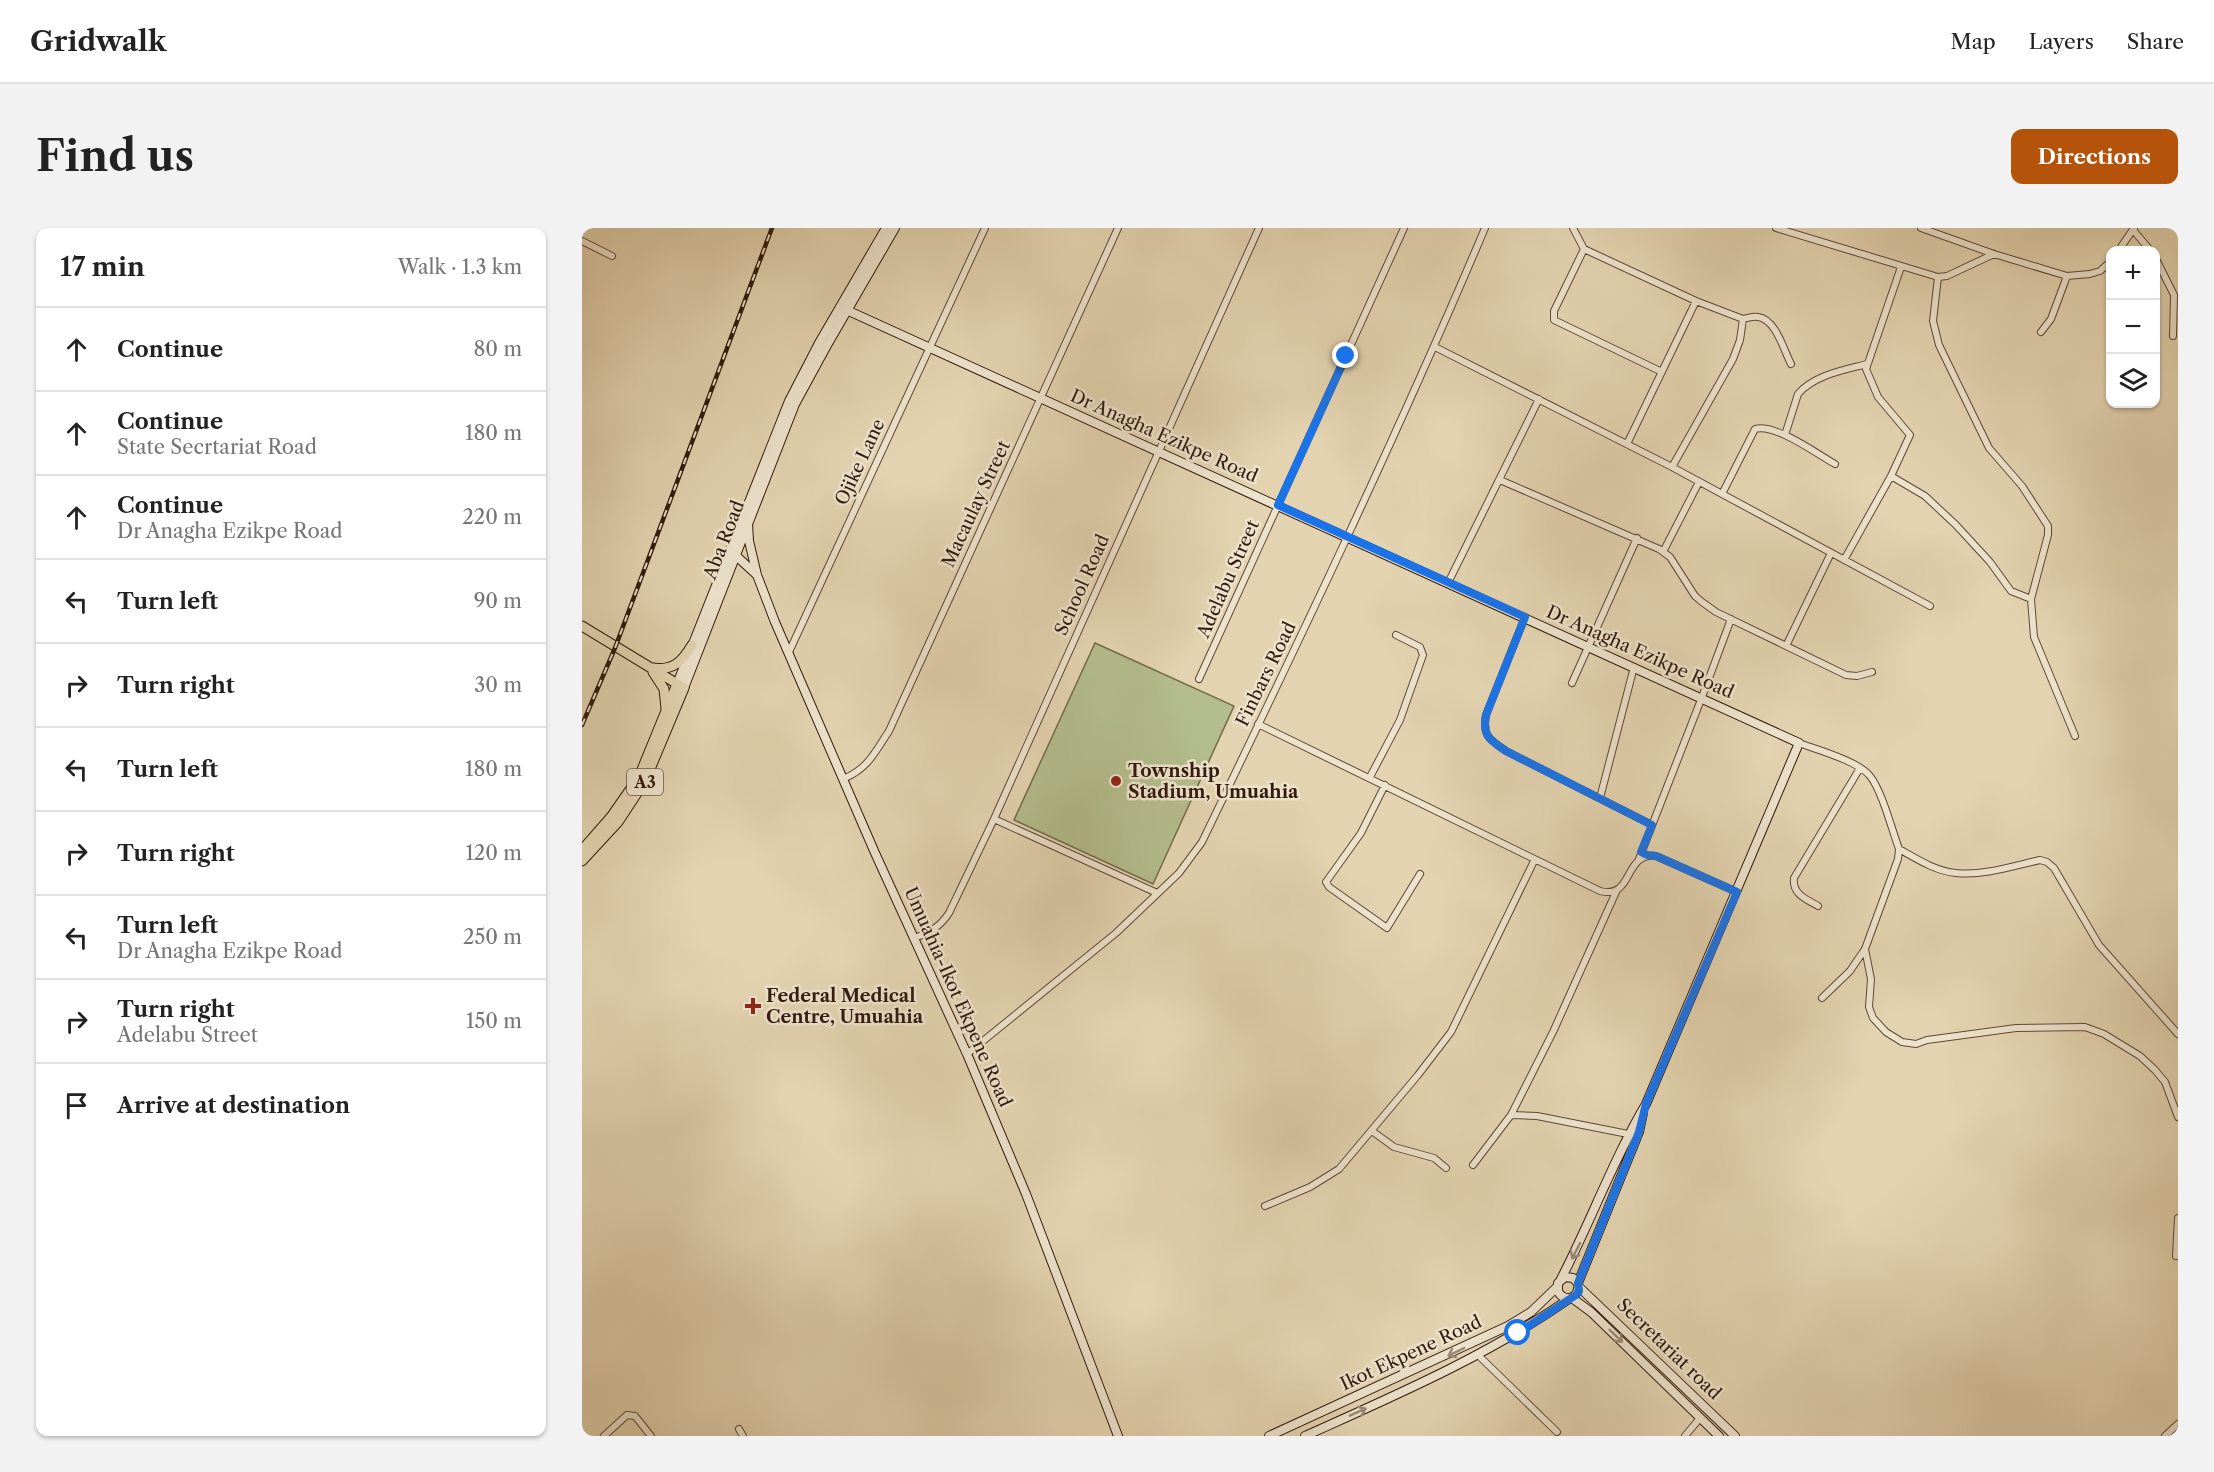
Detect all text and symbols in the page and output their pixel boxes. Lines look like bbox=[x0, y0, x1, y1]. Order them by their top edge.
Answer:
text: Gridwalk bbox=[30, 24, 166, 58]
text: Map bbox=[1951, 29, 1996, 54]
text: Layers bbox=[2029, 29, 2094, 54]
text: Share bbox=[2127, 29, 2184, 54]
button: Directions bbox=[2011, 129, 2178, 184]
text: Find us bbox=[36, 130, 194, 182]
map controls bbox=[2106, 246, 2160, 408]
button: + bbox=[2106, 246, 2160, 300]
text: 17 min bbox=[60, 251, 145, 283]
text: Walk · 1.3 km bbox=[398, 255, 522, 279]
button: − bbox=[2106, 300, 2160, 354]
icon: ahead bbox=[60, 333, 93, 366]
text: Continue bbox=[117, 336, 223, 363]
text: 80 m bbox=[474, 337, 522, 361]
route end bbox=[1332, 342, 1358, 368]
button: layers bbox=[2106, 354, 2160, 408]
street label: Dr Anagha Ezikpe Road bbox=[1067, 385, 1261, 487]
text: Continue bbox=[117, 408, 223, 435]
street label: Ojike Lane bbox=[830, 415, 890, 509]
icon: ahead bbox=[60, 417, 93, 450]
text: 180 m bbox=[465, 421, 522, 445]
text: State Secrtariat Road bbox=[117, 435, 317, 459]
street label: Macaulay Street bbox=[937, 437, 1015, 571]
text: Continue bbox=[117, 492, 223, 519]
street label: Aba Road bbox=[699, 497, 749, 584]
icon: ahead bbox=[60, 501, 93, 534]
text: 220 m bbox=[462, 505, 522, 529]
street label: Adelabu Street bbox=[1192, 516, 1264, 642]
text: Dr Anagha Ezikpe Road bbox=[117, 519, 342, 543]
street label: School Road bbox=[1050, 531, 1114, 639]
icon: left bbox=[60, 585, 93, 618]
text: Turn left bbox=[117, 588, 218, 615]
text: 90 m bbox=[474, 589, 522, 613]
street label: Dr Anagha Ezikpe Road bbox=[1543, 601, 1737, 703]
street label: Finbars Road bbox=[1231, 618, 1301, 730]
icon: right bbox=[60, 669, 93, 702]
text: Turn right bbox=[117, 672, 235, 699]
text: 30 m bbox=[474, 673, 522, 697]
icon: left bbox=[60, 753, 93, 786]
text: Turn left bbox=[117, 756, 218, 783]
text: 180 m bbox=[465, 757, 522, 781]
place label: Township Stadium, Umuahia bbox=[1128, 760, 1299, 803]
road number: A3 bbox=[627, 769, 663, 795]
marker: Township Stadium, Umuahia bbox=[1109, 774, 1123, 788]
icon: right bbox=[60, 837, 93, 870]
text: Turn right bbox=[117, 840, 235, 867]
text: 120 m bbox=[465, 841, 522, 865]
street label: Umuahia-Ikot Ekpene Road bbox=[899, 884, 1017, 1110]
text: Turn left bbox=[117, 912, 218, 939]
icon: left bbox=[60, 921, 93, 954]
text: 250 m bbox=[463, 925, 522, 949]
text: Dr Anagha Ezikpe Road bbox=[117, 939, 342, 963]
place label: Federal Medical Centre, Umuahia bbox=[766, 985, 924, 1028]
text: Turn right bbox=[117, 996, 235, 1023]
marker: Federal Medical Centre, Umuahia bbox=[744, 997, 762, 1015]
icon: right bbox=[60, 1005, 93, 1038]
text: 150 m bbox=[466, 1009, 522, 1033]
text: Adelabu Street bbox=[117, 1023, 258, 1047]
icon: arrive bbox=[60, 1089, 93, 1122]
text: Arrive at destination bbox=[117, 1092, 350, 1119]
one-way arrow bbox=[1569, 1242, 1581, 1260]
street label: Secretariat road bbox=[1612, 1294, 1726, 1404]
street label: Ikot Ekpene Road bbox=[1337, 1311, 1485, 1395]
route start bbox=[1504, 1319, 1530, 1345]
one-way arrow bbox=[1609, 1329, 1624, 1344]
one-way arrow bbox=[1447, 1346, 1465, 1358]
one-way arrow bbox=[1349, 1406, 1367, 1417]

